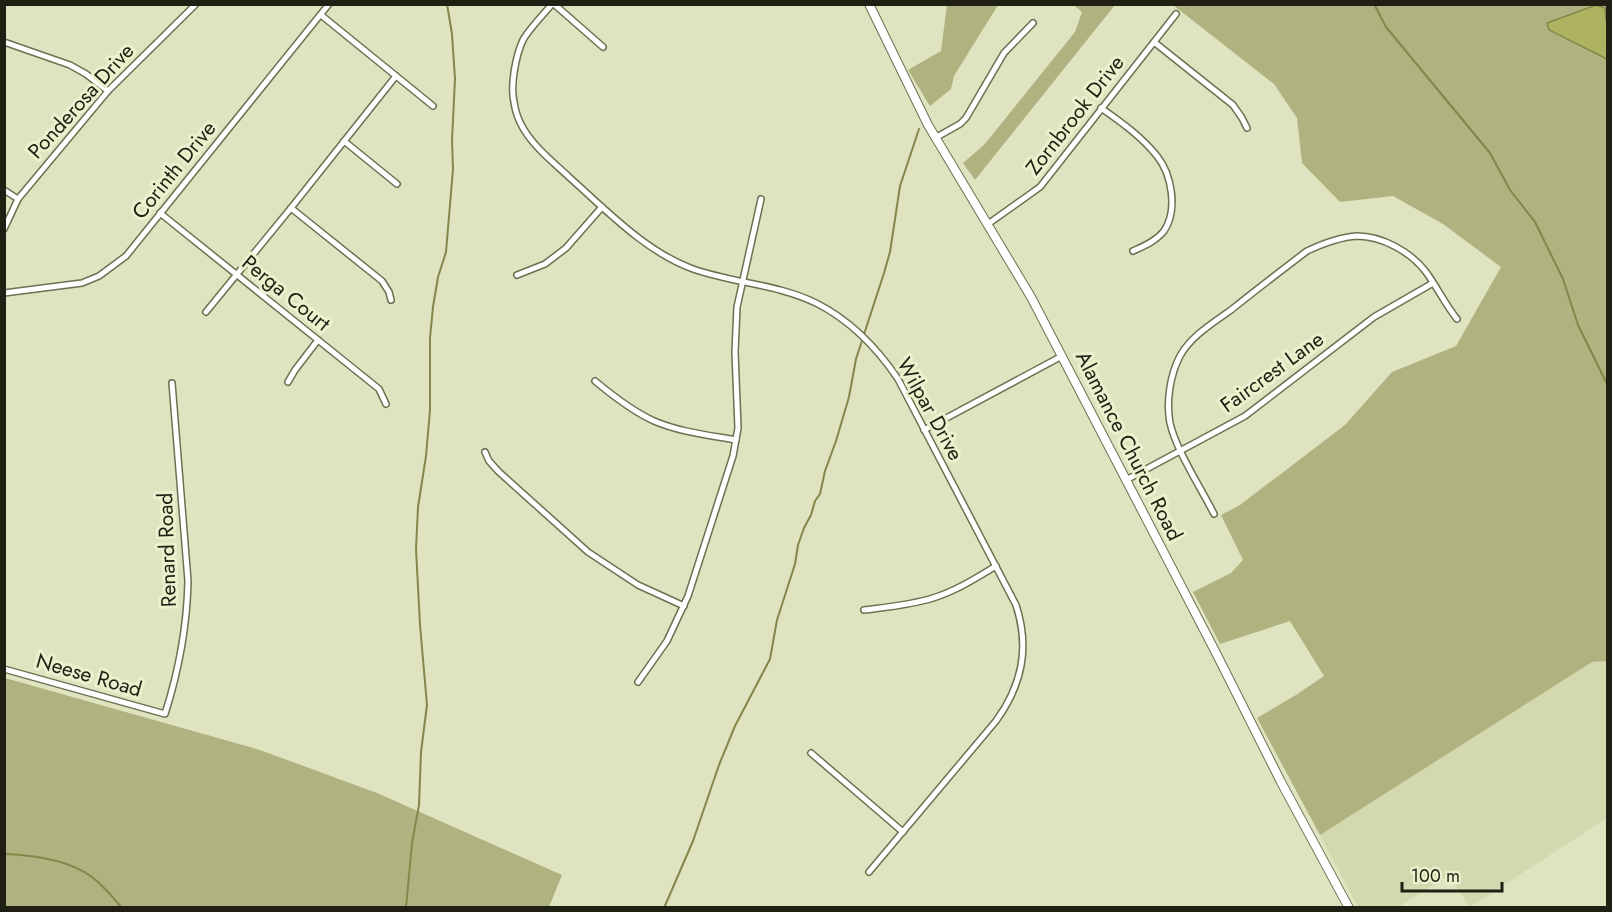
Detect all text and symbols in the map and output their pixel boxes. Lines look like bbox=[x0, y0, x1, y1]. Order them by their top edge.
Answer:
street label: Ponderosa Drive bbox=[21, 37, 141, 165]
street label: Zornbrook Drive bbox=[1019, 49, 1131, 181]
street label: Corinth Drive bbox=[125, 114, 223, 226]
street label: Perga Court bbox=[235, 248, 337, 338]
street label: Faircrest Lane bbox=[1214, 324, 1330, 420]
street label: Alamance Church Road bbox=[1068, 346, 1190, 546]
street label: Wilpar Drive bbox=[889, 352, 971, 466]
street label: Renard Road bbox=[150, 492, 184, 608]
street label: Neese Road bbox=[33, 646, 145, 704]
scale bar bbox=[1402, 855, 1502, 893]
text: 100 m bbox=[1411, 863, 1460, 889]

